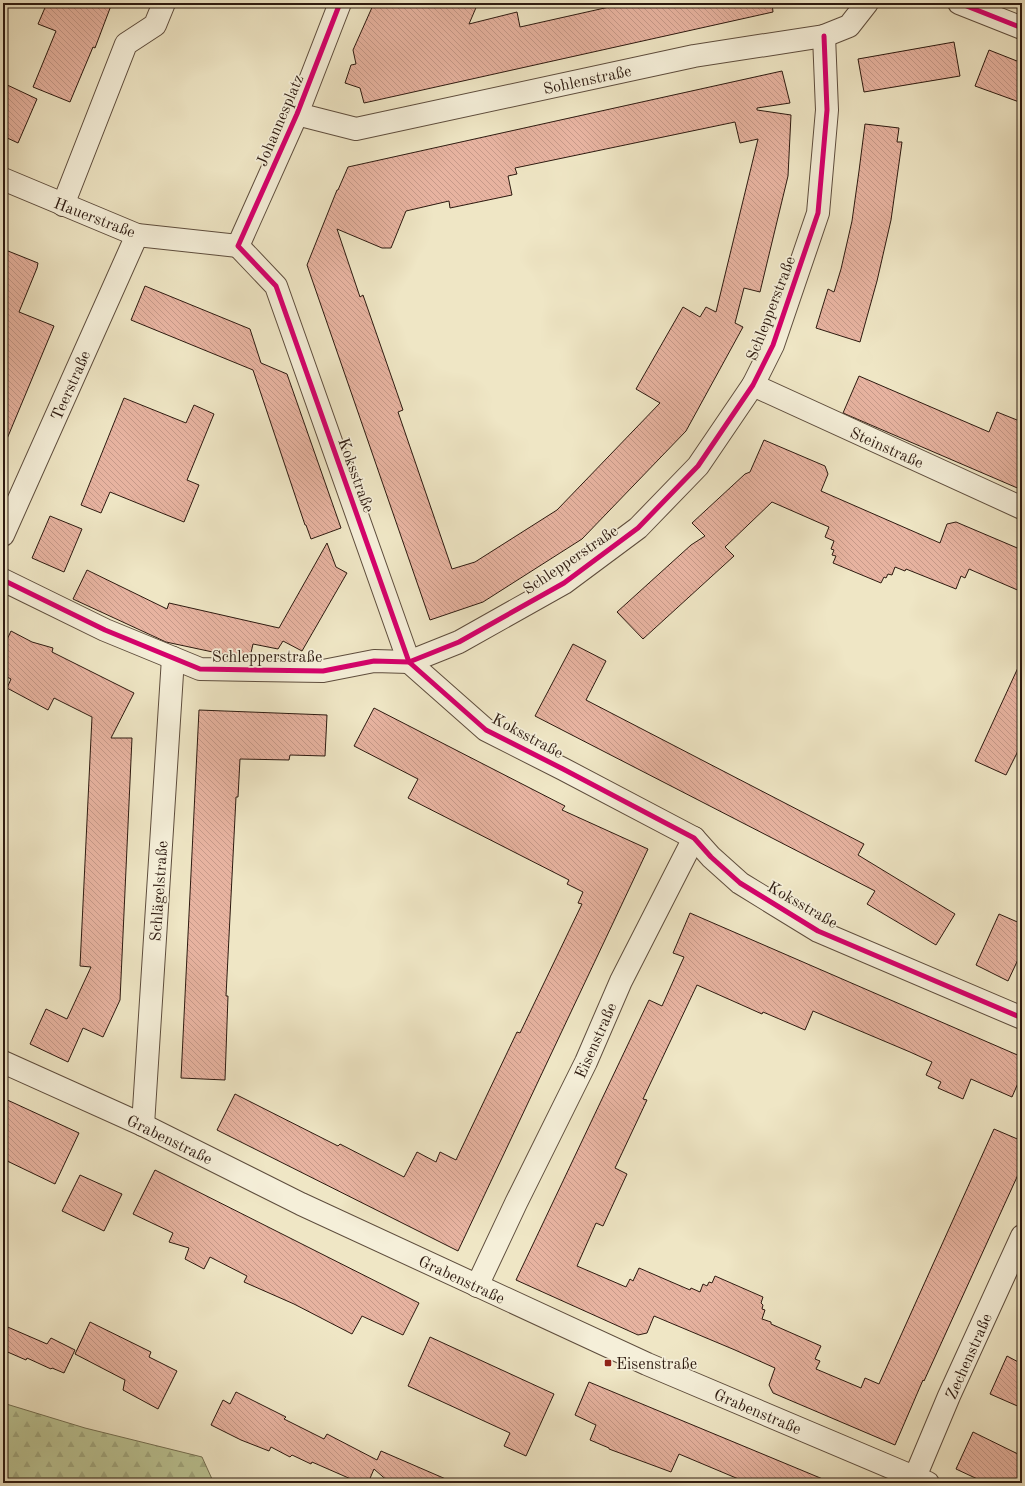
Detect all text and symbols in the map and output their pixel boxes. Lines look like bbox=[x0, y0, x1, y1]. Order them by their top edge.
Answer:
street label: Sohlenstraße bbox=[542, 64, 633, 98]
street label: Johannesplatz bbox=[254, 73, 307, 169]
street label: Hauerstraße bbox=[51, 196, 137, 242]
street label: Schlepperstraße bbox=[745, 254, 799, 363]
street label: Teerstraße bbox=[49, 349, 94, 423]
street label: Steinstraße bbox=[847, 426, 925, 472]
street label: Koksstraße bbox=[334, 436, 376, 515]
street label: Schlepperstraße bbox=[521, 523, 621, 598]
street label: Schlepperstraße bbox=[212, 650, 322, 666]
street label: Koksstraße bbox=[489, 711, 565, 762]
street label: Schlägelstraße bbox=[148, 840, 171, 942]
street label: Koksstraße bbox=[764, 879, 840, 932]
street label: Eisenstraße bbox=[573, 1001, 621, 1081]
street label: Grabenstraße bbox=[124, 1113, 214, 1168]
street label: Grabenstraße bbox=[416, 1254, 507, 1308]
street label: Zechenstraße bbox=[944, 1311, 996, 1402]
place label: Eisenstraße bbox=[616, 1357, 697, 1373]
marker: Eisenstraße bbox=[603, 1358, 613, 1368]
street label: Grabenstraße bbox=[711, 1387, 803, 1438]

